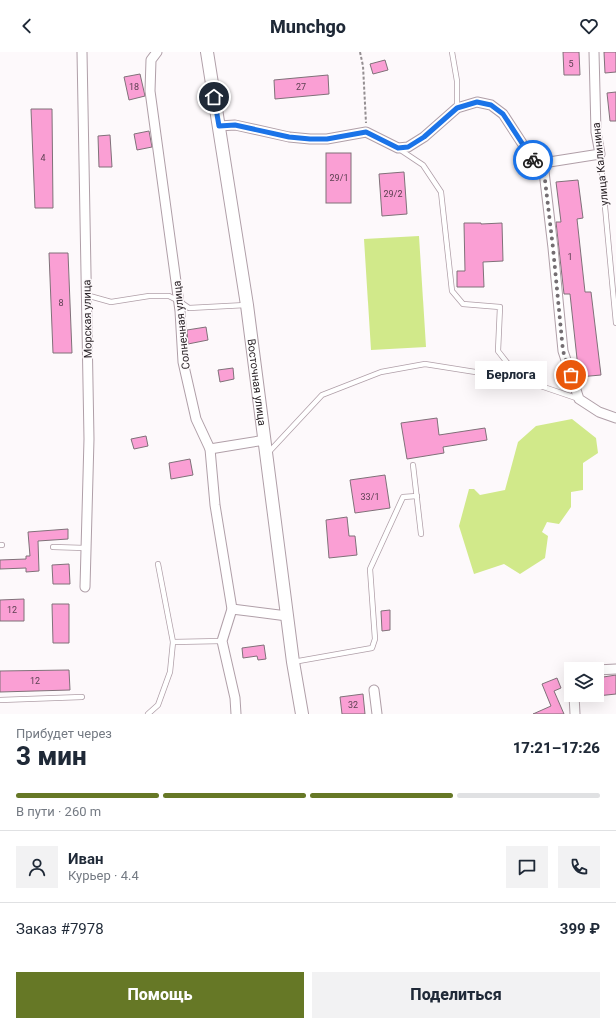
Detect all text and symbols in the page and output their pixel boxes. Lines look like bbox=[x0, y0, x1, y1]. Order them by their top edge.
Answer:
icon: back bbox=[16, 15, 38, 37]
icon: heart bbox=[578, 15, 600, 37]
text: Munchgo bbox=[270, 16, 346, 37]
house number: 5 bbox=[568, 59, 574, 69]
pin bbox=[197, 80, 231, 114]
house number: 18 bbox=[129, 82, 139, 92]
house number: 27 bbox=[296, 82, 306, 92]
icon: home bbox=[203, 86, 225, 108]
street label: улица Калинина bbox=[590, 122, 611, 206]
courier bbox=[513, 140, 553, 180]
icon: bike bbox=[522, 149, 544, 171]
house number: 4 bbox=[40, 153, 46, 163]
house number: 29/1 bbox=[330, 173, 348, 183]
house number: 29/2 bbox=[384, 189, 402, 199]
house number: 1 bbox=[567, 252, 573, 262]
street label: Морская улица bbox=[80, 280, 95, 358]
street label: Солнечная улица bbox=[170, 280, 193, 370]
house number: 8 bbox=[58, 298, 64, 308]
street label: Восточная улица bbox=[244, 338, 268, 427]
pin bbox=[554, 358, 588, 392]
callout: Берлога bbox=[475, 361, 547, 389]
icon: bag bbox=[560, 364, 582, 386]
text: Берлога bbox=[486, 367, 536, 382]
house number: 33/1 bbox=[361, 492, 379, 502]
house number: 12 bbox=[7, 605, 17, 615]
map controls bbox=[564, 662, 604, 702]
button: layers bbox=[564, 662, 604, 702]
house number: 12 bbox=[30, 676, 40, 686]
house number: 32 bbox=[348, 700, 358, 710]
text: Прибудет через bbox=[16, 726, 112, 741]
text: 17:21–17:26 bbox=[513, 739, 600, 757]
text: 3 мин bbox=[16, 741, 87, 771]
text: В пути · 260 m bbox=[16, 804, 101, 819]
button: person bbox=[16, 846, 58, 888]
button: chat bbox=[506, 846, 548, 888]
button: phone bbox=[558, 846, 600, 888]
text: Иван bbox=[68, 850, 104, 868]
text: Курьер · 4.4 bbox=[68, 868, 139, 883]
text: Заказ #7978 bbox=[16, 920, 104, 938]
text: 399 ₽ bbox=[560, 920, 600, 938]
button: Помощь bbox=[16, 972, 304, 1018]
button: Поделиться bbox=[312, 972, 600, 1018]

